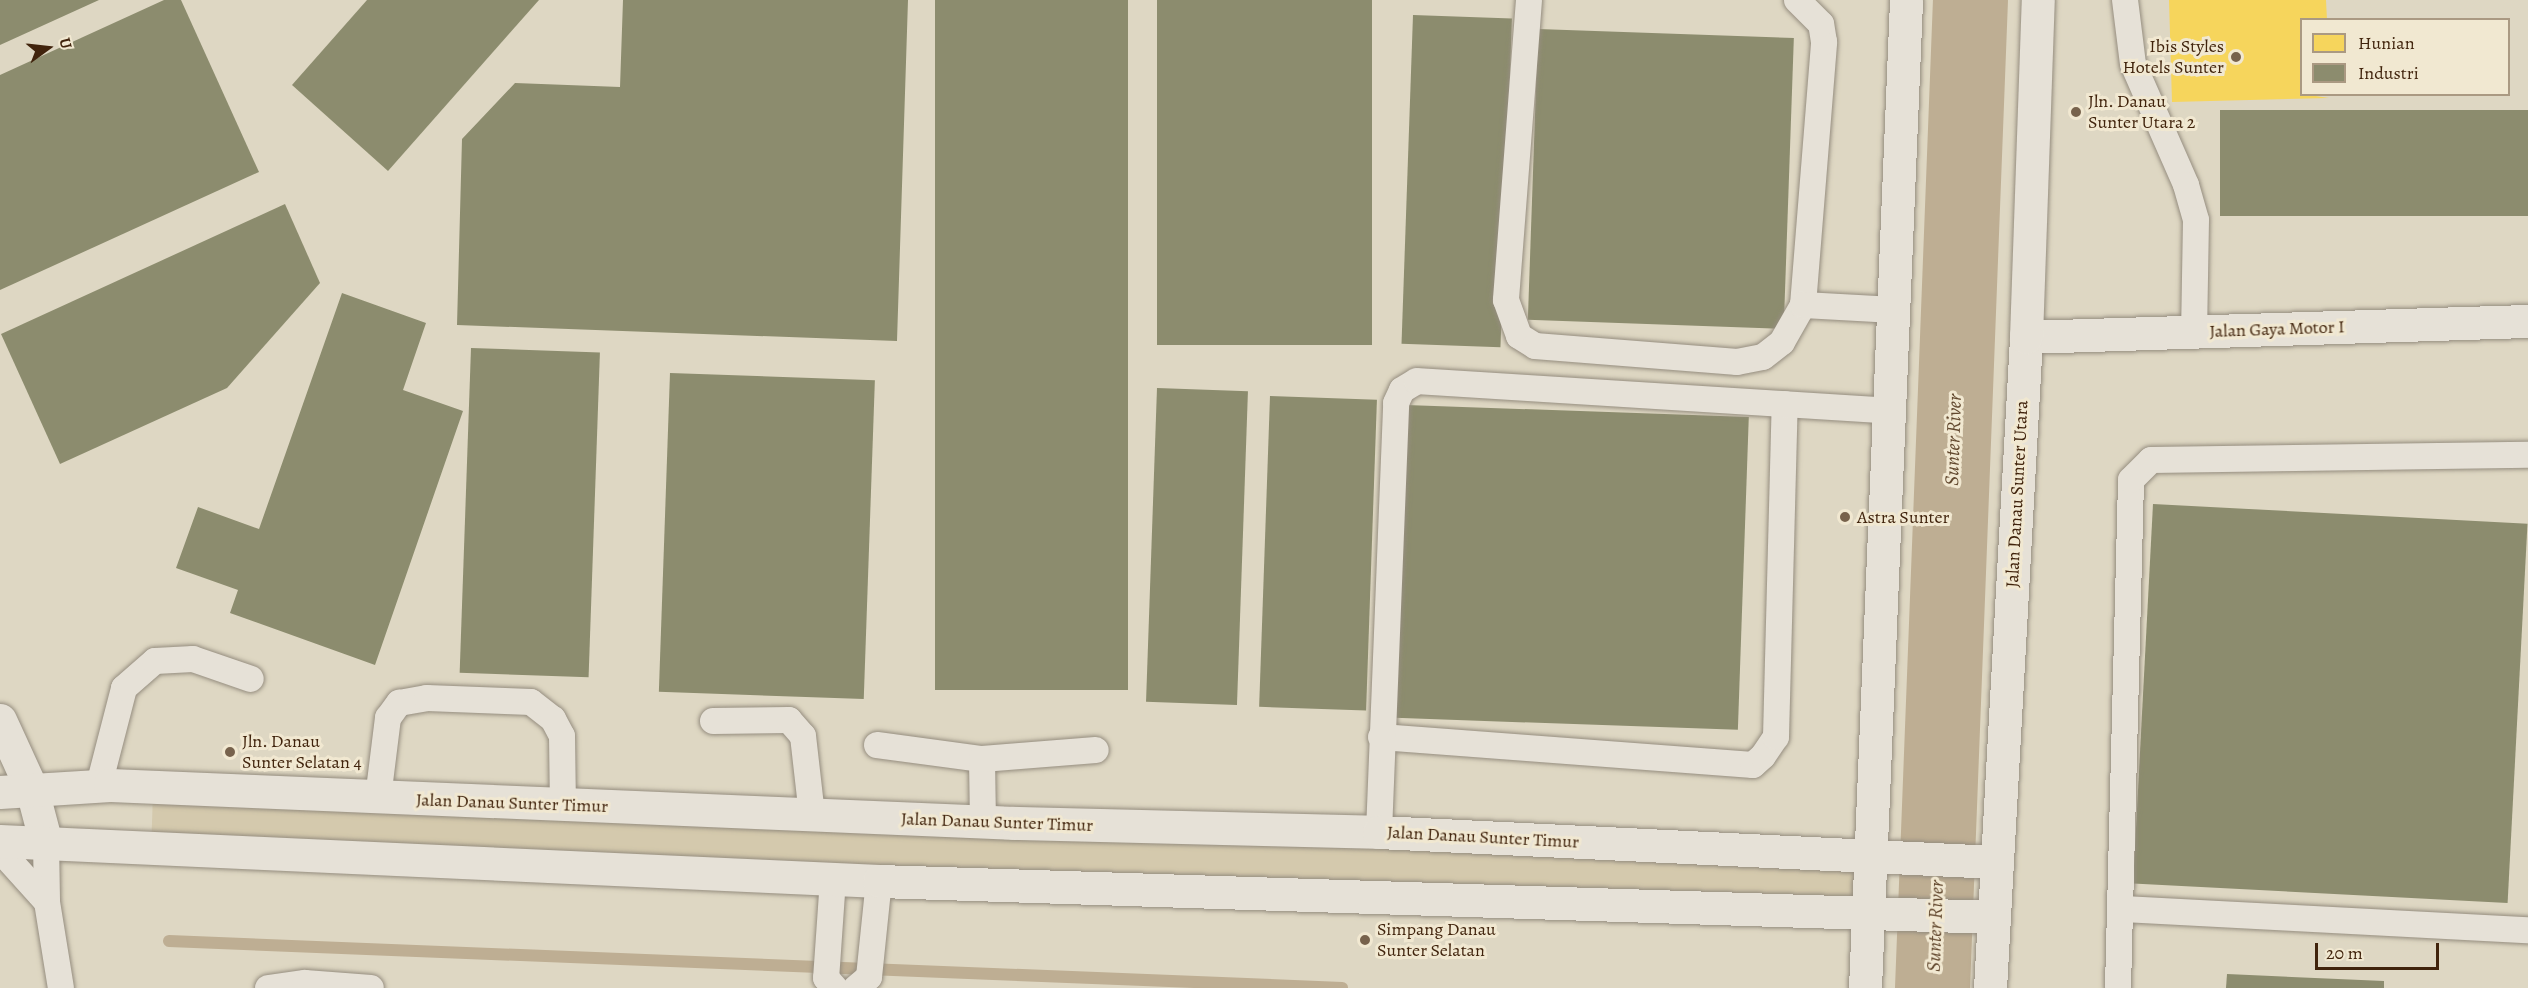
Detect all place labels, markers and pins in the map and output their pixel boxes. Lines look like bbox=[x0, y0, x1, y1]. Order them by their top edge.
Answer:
place label: Ibis Styles Hotels Sunter bbox=[2123, 36, 2224, 78]
marker: Ibis Styles Hotels Sunter bbox=[2229, 50, 2243, 64]
place label: Jln. Danau Sunter Utara 2 bbox=[2088, 91, 2195, 134]
marker: Jln. Danau Sunter Utara 2 bbox=[2069, 105, 2083, 119]
place label: Astra Sunter bbox=[1857, 506, 1949, 528]
marker: Astra Sunter bbox=[1838, 510, 1852, 524]
place label: Jln. Danau Sunter Selatan 4 bbox=[242, 731, 362, 774]
marker: Jln. Danau Sunter Selatan 4 bbox=[223, 745, 237, 759]
place label: Simpang Danau Sunter Selatan bbox=[1377, 919, 1496, 962]
marker: Simpang Danau Sunter Selatan bbox=[1358, 933, 1372, 947]

